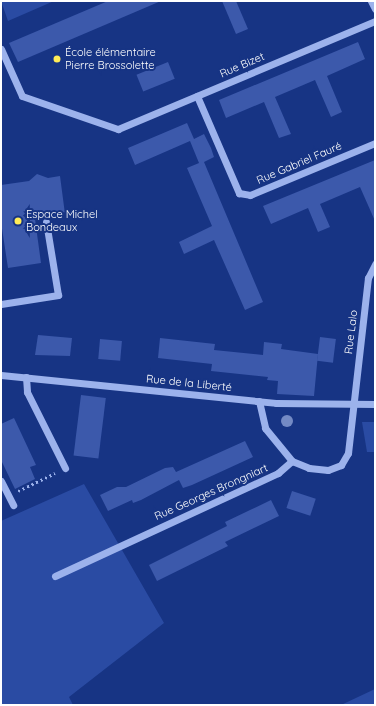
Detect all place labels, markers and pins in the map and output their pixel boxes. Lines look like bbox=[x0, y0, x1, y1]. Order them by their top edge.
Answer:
place label: École élémentaire Pierre Brossolette bbox=[65, 46, 156, 72]
marker: École élémentaire Pierre Brossolette bbox=[52, 54, 62, 64]
place label: Espace Michel Bondeaux bbox=[26, 208, 98, 234]
marker: Espace Michel Bondeaux bbox=[13, 216, 23, 226]

